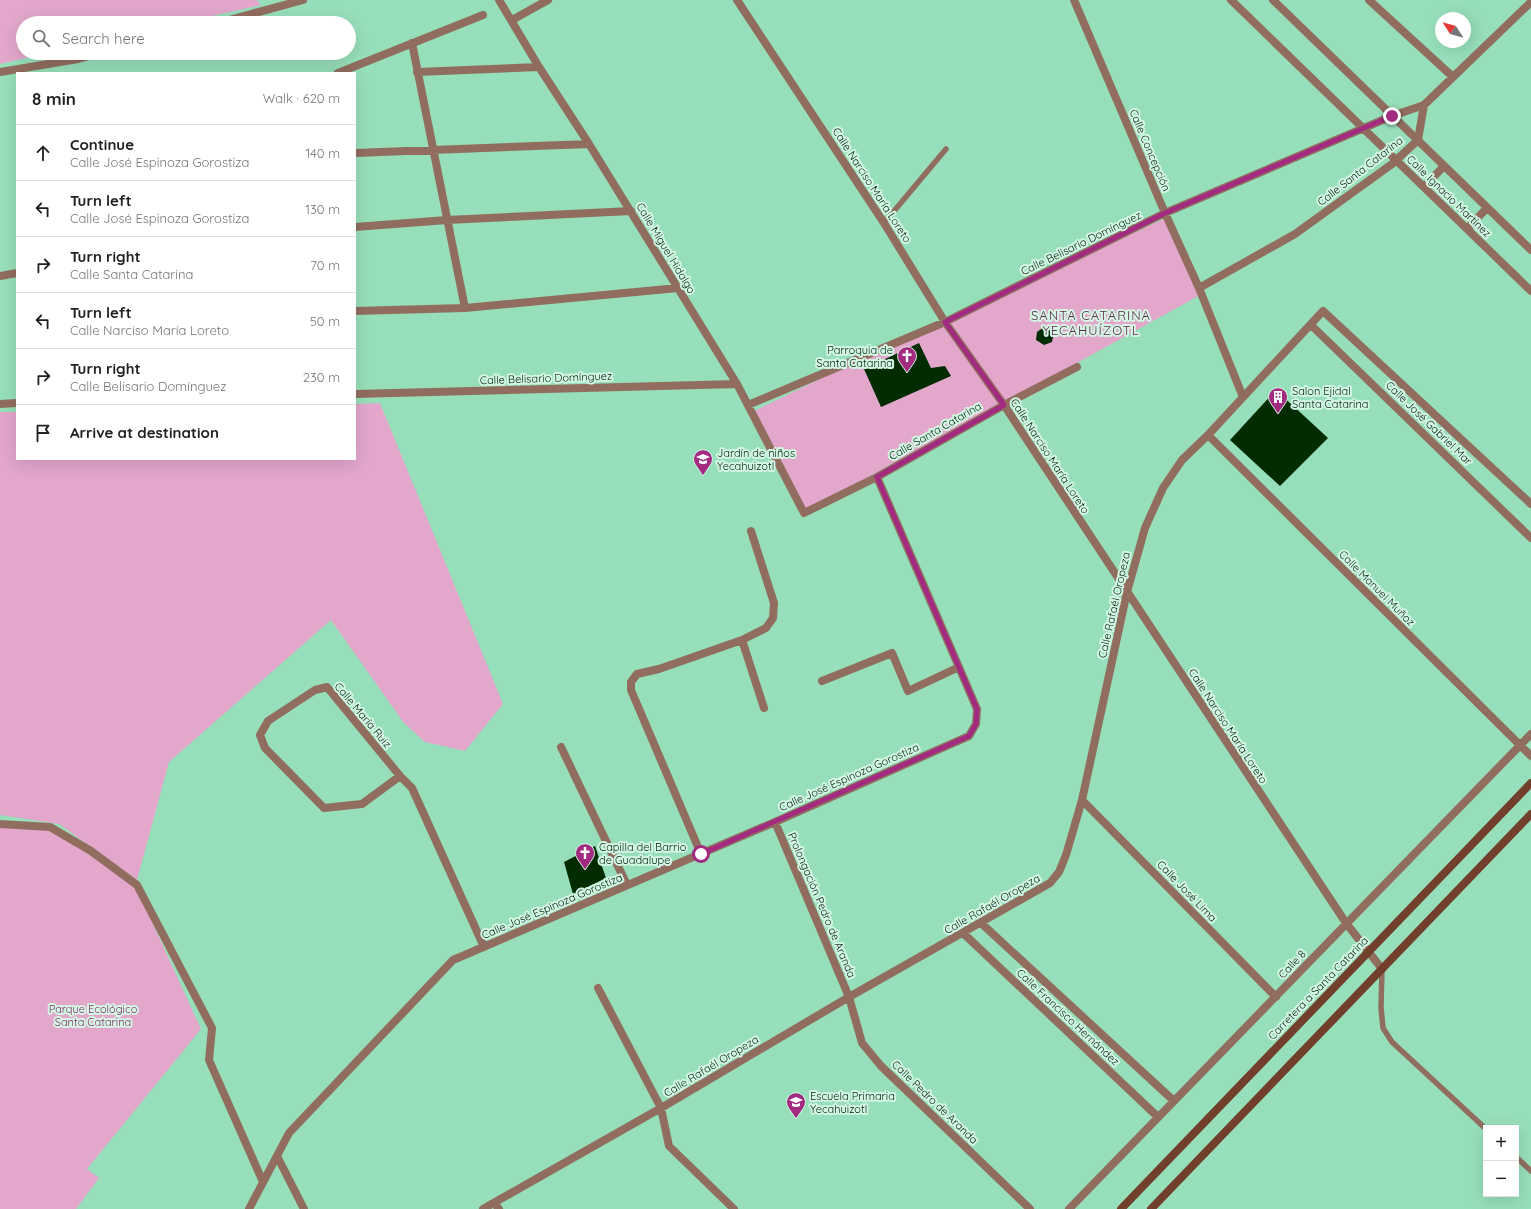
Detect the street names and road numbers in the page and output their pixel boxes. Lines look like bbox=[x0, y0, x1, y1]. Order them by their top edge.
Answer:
street label: Calle Concepción bbox=[1126, 107, 1174, 193]
street label: Calle Narciso María Loreto bbox=[829, 125, 915, 246]
street label: Calle Santa Catarina bbox=[1315, 133, 1405, 209]
street label: Calle Ignacio Martínez bbox=[1404, 152, 1494, 240]
street label: Calle Miguel Hidalgo bbox=[633, 200, 699, 296]
street label: Calle Belisario Domínguez bbox=[1018, 208, 1144, 278]
street label: Calle Belisario Domínguez bbox=[480, 369, 612, 387]
street label: Calle José Gabriel Mar bbox=[1383, 378, 1476, 468]
street label: Calle Narciso María Loreto bbox=[1007, 396, 1093, 517]
street label: Calle Santa Catarina bbox=[886, 399, 984, 463]
street label: Calle Manuel Muñoz bbox=[1336, 547, 1418, 629]
street label: Calle Rafaél Oropeza bbox=[1095, 551, 1133, 659]
street label: Calle Narciso María Loreto bbox=[1185, 666, 1271, 787]
street label: Calle María Ruiz bbox=[332, 679, 394, 751]
street label: Calle José Espinoza Gorostiza bbox=[777, 740, 921, 814]
street label: Prolongación Pedro de Aranda bbox=[785, 830, 859, 980]
street label: Calle José Lima bbox=[1154, 857, 1220, 925]
street label: Calle José Espinoza Gorostiza bbox=[479, 870, 625, 942]
street label: Calle Rafaél Oropeza bbox=[942, 871, 1042, 937]
street label: Carretera a Santa Catarina bbox=[1265, 933, 1371, 1043]
street label: Calle 8 bbox=[1275, 947, 1309, 981]
street label: Calle Francisco Hernández bbox=[1014, 966, 1122, 1068]
street label: Calle Rafaél Oropeza bbox=[661, 1032, 761, 1100]
street label: Calle Pedro de Aranda bbox=[889, 1057, 981, 1147]

